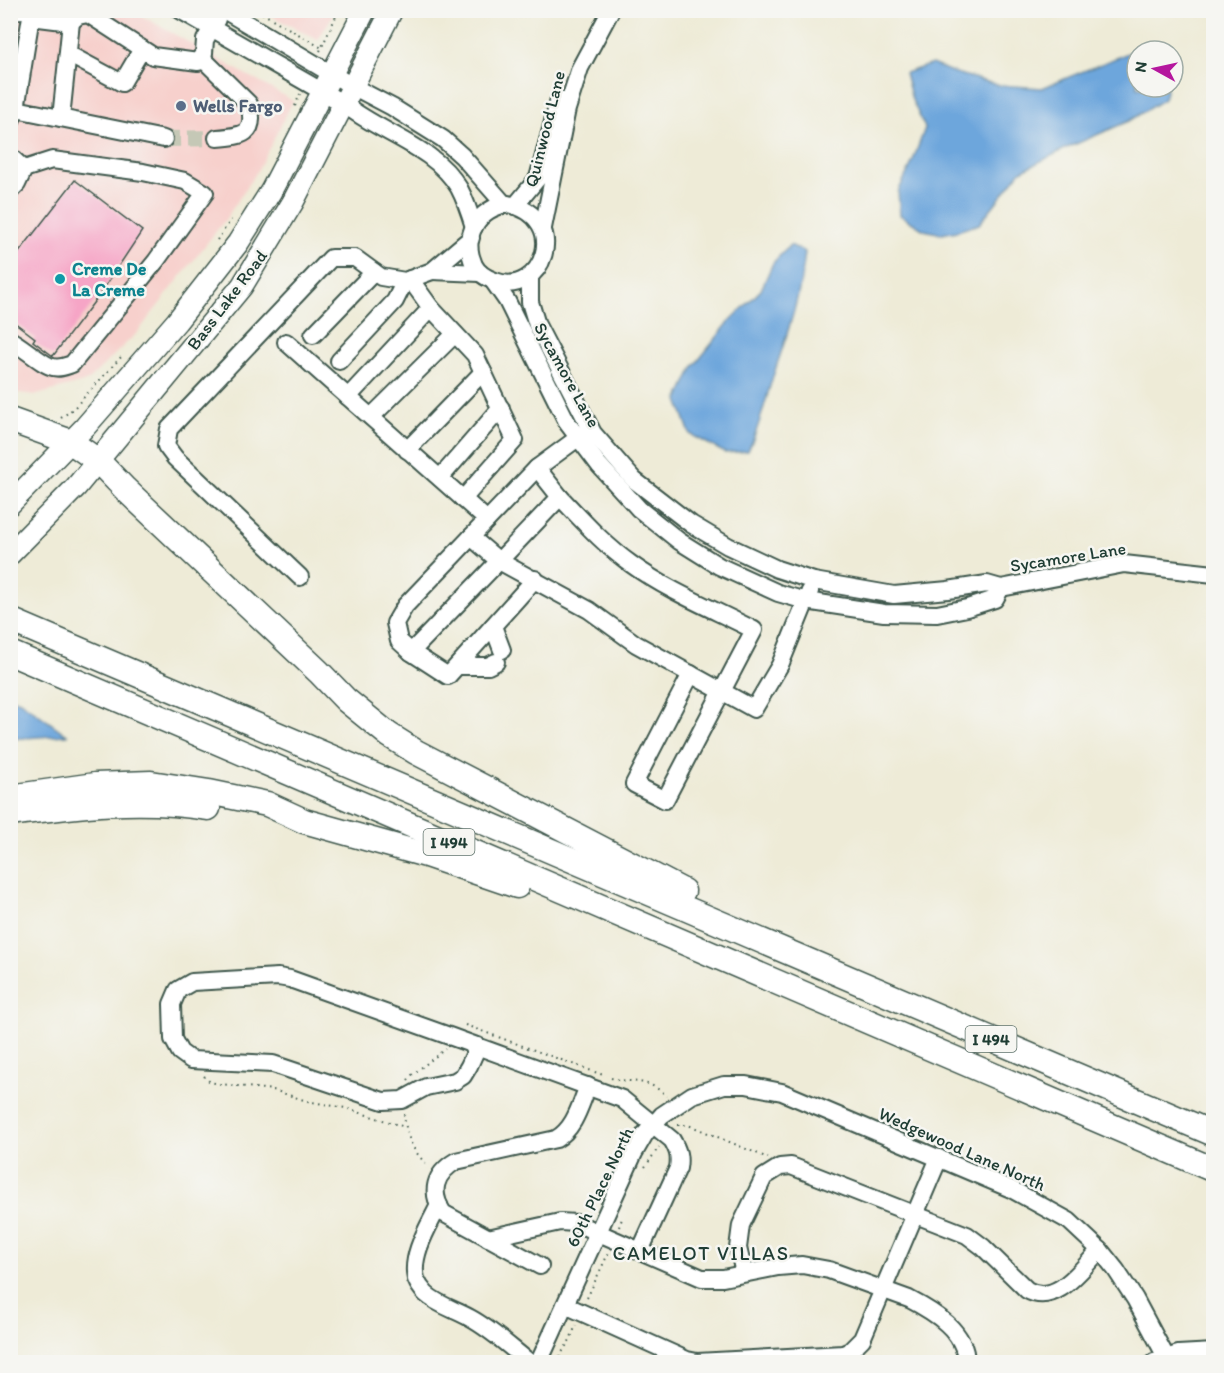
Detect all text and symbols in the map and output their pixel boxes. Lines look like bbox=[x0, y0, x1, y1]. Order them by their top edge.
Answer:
north arrow bbox=[1125, 39, 1185, 99]
text: N bbox=[1130, 60, 1151, 74]
street label: Quinwood Lane bbox=[520, 69, 570, 189]
place label: Wells Fargo bbox=[193, 95, 282, 117]
marker: Wells Fargo bbox=[174, 99, 188, 113]
street label: Bass Lake Road bbox=[182, 245, 272, 355]
place label: Creme De La Creme bbox=[72, 258, 147, 301]
marker: Creme De La Creme bbox=[53, 272, 67, 286]
street label: Sycamore Lane bbox=[529, 319, 605, 431]
street label: Sycamore Lane bbox=[1009, 537, 1127, 577]
road number: I 494 bbox=[424, 829, 474, 855]
road number: I 494 bbox=[966, 1026, 1016, 1052]
street label: Wedgewood Lane North bbox=[875, 1102, 1049, 1196]
street label: 60th Place North bbox=[561, 1123, 639, 1251]
district label: CAMELOT VILLAS bbox=[613, 1241, 789, 1265]

